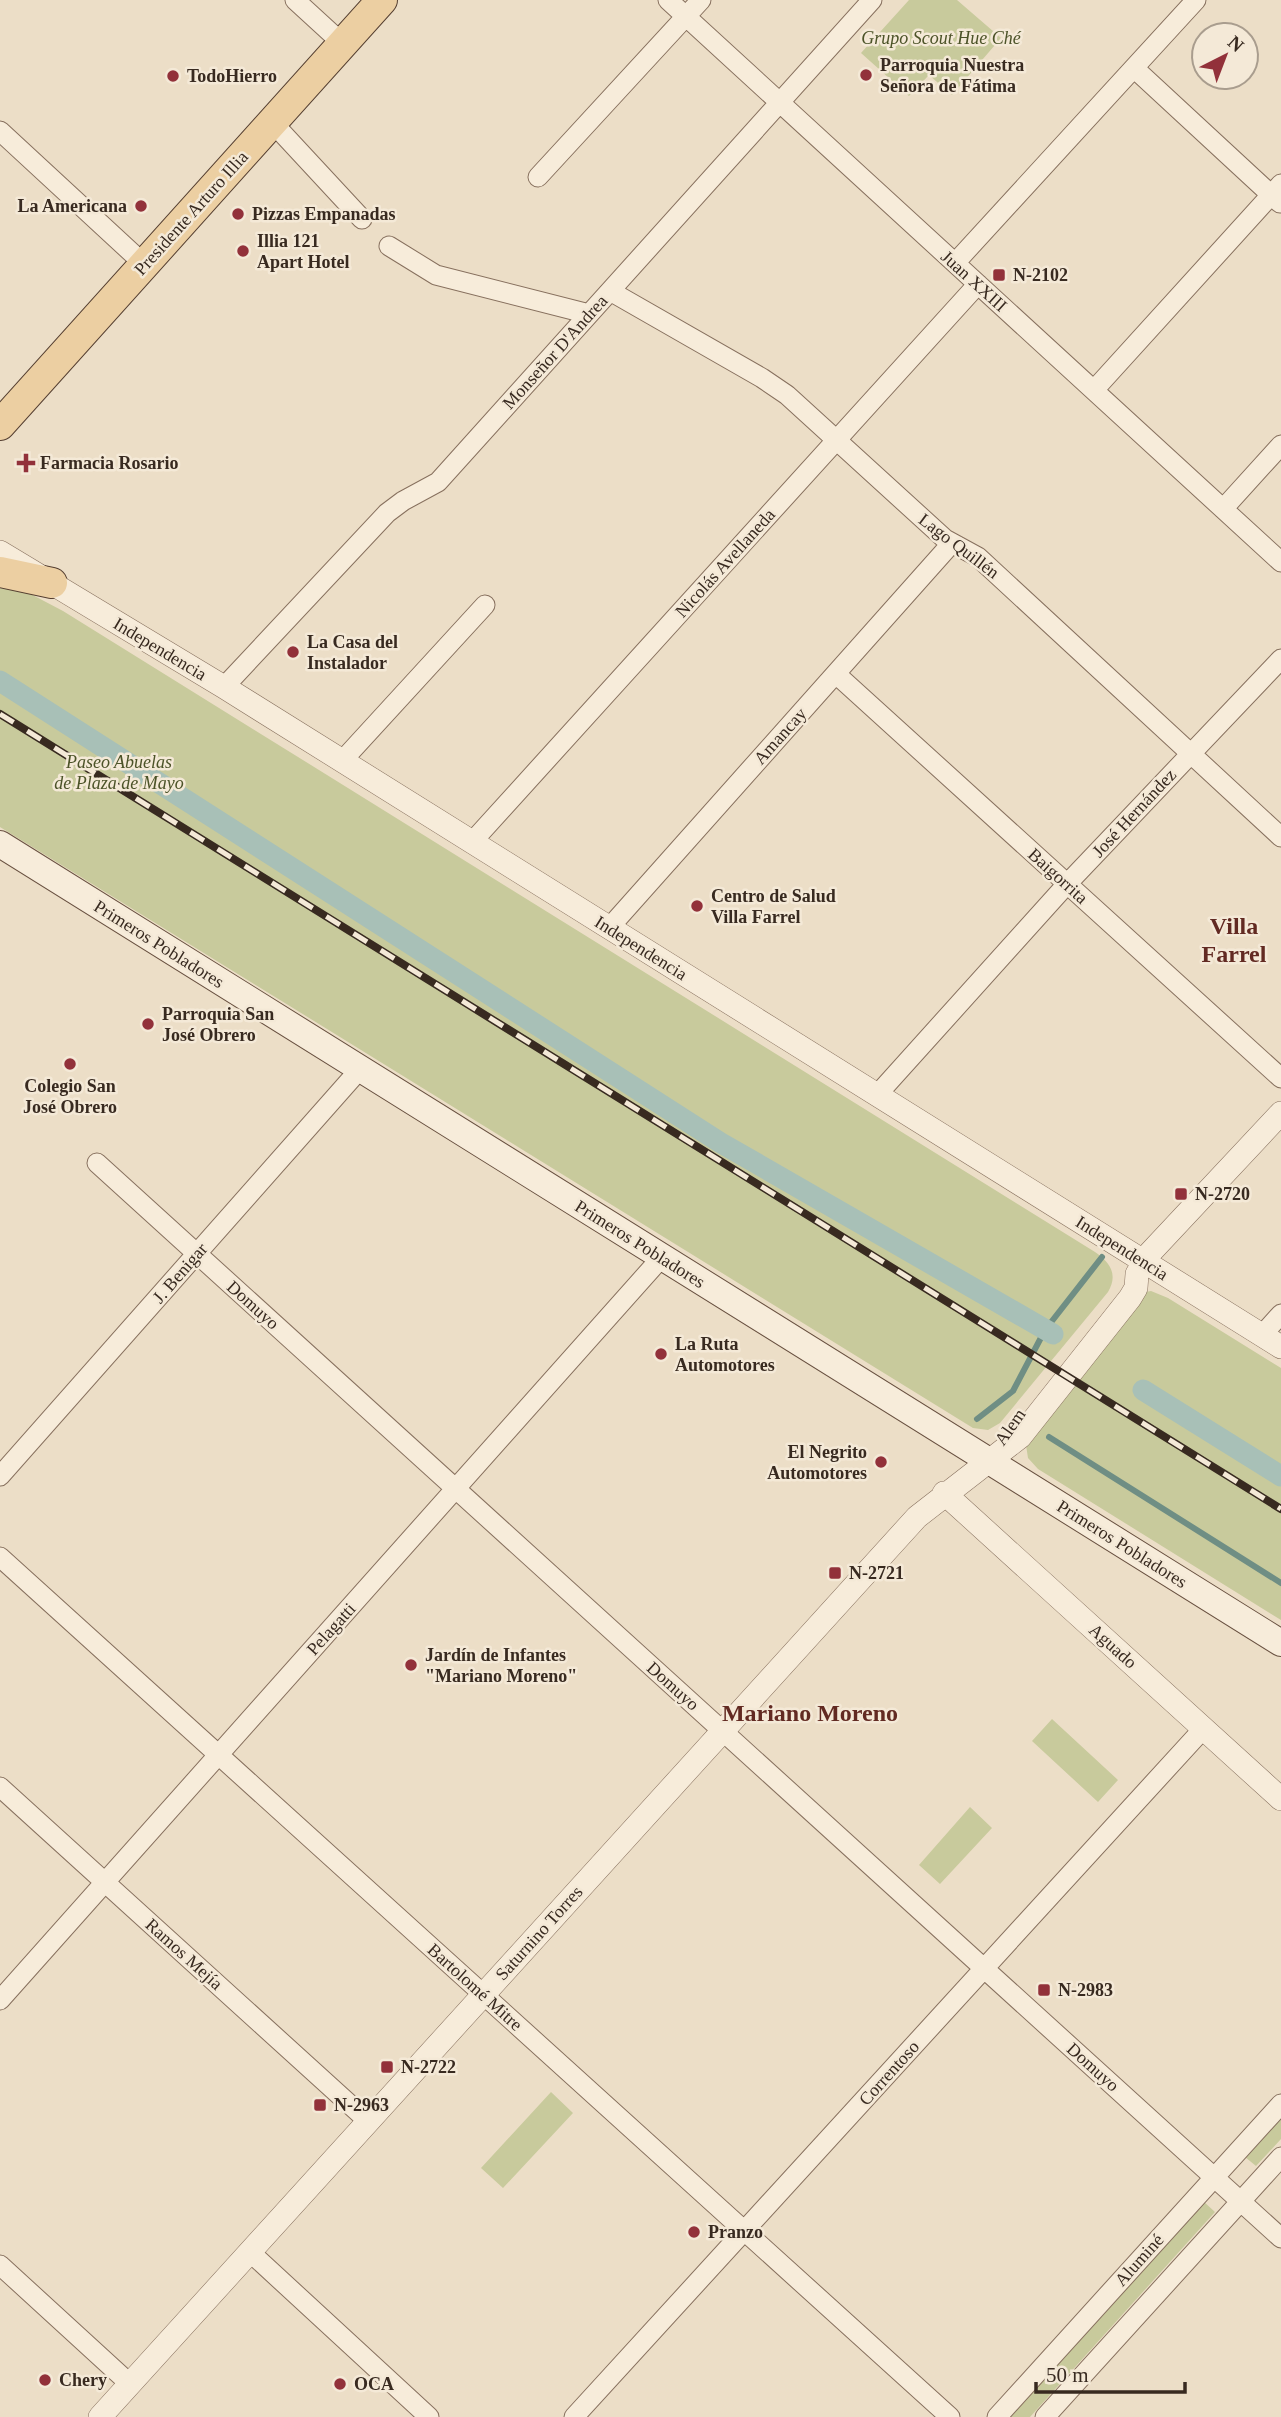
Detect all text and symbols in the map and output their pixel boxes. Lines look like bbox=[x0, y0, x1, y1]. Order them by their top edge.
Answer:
north arrow bbox=[1190, 21, 1260, 91]
park label: Grupo Scout Hue Ché bbox=[861, 28, 1022, 48]
text: N bbox=[1224, 31, 1248, 56]
place label: Parroquia Nuestra Señora de Fátima bbox=[880, 55, 1024, 96]
place label: TodoHierro bbox=[187, 66, 277, 86]
marker: Parroquia Nuestra Señora de Fátima bbox=[858, 67, 874, 83]
marker: TodoHierro bbox=[165, 68, 181, 84]
street label: Presidente Arturo Illia bbox=[130, 147, 252, 279]
place label: La Americana bbox=[18, 196, 127, 216]
marker: La Americana bbox=[133, 198, 149, 214]
place label: Pizzas Empanadas bbox=[252, 204, 396, 224]
marker: Pizzas Empanadas bbox=[230, 206, 246, 222]
place label: Illia 121 Apart Hotel bbox=[257, 231, 349, 272]
marker: Illia 121 Apart Hotel bbox=[235, 243, 251, 259]
street label: Juan XXIII bbox=[937, 246, 1011, 316]
place label: N-2102 bbox=[1013, 265, 1068, 285]
marker: N-2102 bbox=[991, 267, 1007, 283]
street label: Monseñor D'Andrea bbox=[498, 291, 612, 413]
place label: Farmacia Rosario bbox=[40, 453, 178, 473]
marker: Farmacia Rosario bbox=[18, 455, 34, 471]
street label: Nicolás Avellaneda bbox=[671, 505, 779, 621]
street label: Lago Quillén bbox=[915, 509, 1003, 583]
street label: Independencia bbox=[110, 613, 210, 685]
place label: La Casa del Instalador bbox=[307, 632, 398, 673]
marker: La Casa del Instalador bbox=[285, 644, 301, 660]
street label: Amancay bbox=[749, 704, 811, 768]
park label: Paseo Abuelas de Plaza de Mayo bbox=[54, 752, 184, 793]
street label: José Hernández bbox=[1088, 765, 1180, 861]
street label: Baigorrita bbox=[1024, 844, 1092, 908]
place label: Centro de Salud Villa Farrel bbox=[711, 886, 836, 927]
street label: Primeros Pobladores bbox=[90, 896, 228, 992]
marker: Centro de Salud Villa Farrel bbox=[689, 898, 705, 914]
street label: Independencia bbox=[591, 912, 691, 984]
district label: Villa Farrel bbox=[1202, 913, 1267, 967]
place label: Parroquia San José Obrero bbox=[162, 1004, 274, 1045]
marker: Parroquia San José Obrero bbox=[140, 1016, 156, 1032]
marker: Colegio San José Obrero bbox=[62, 1056, 78, 1072]
place label: Colegio San José Obrero bbox=[23, 1076, 117, 1117]
place label: N-2720 bbox=[1195, 1184, 1250, 1204]
marker: N-2720 bbox=[1173, 1186, 1189, 1202]
street label: Primeros Pobladores bbox=[571, 1196, 709, 1292]
street label: Independencia bbox=[1072, 1212, 1172, 1284]
street label: J. Benigar bbox=[149, 1239, 211, 1307]
street label: Domuyo bbox=[223, 1276, 283, 1334]
place label: La Ruta Automotores bbox=[675, 1334, 775, 1375]
marker: La Ruta Automotores bbox=[653, 1346, 669, 1362]
street label: Alem bbox=[990, 1405, 1030, 1449]
place label: El Negrito Automotores bbox=[767, 1442, 867, 1483]
marker: El Negrito Automotores bbox=[873, 1454, 889, 1470]
street label: Primeros Pobladores bbox=[1053, 1496, 1191, 1592]
place label: N-2721 bbox=[849, 1563, 904, 1583]
marker: N-2721 bbox=[827, 1565, 843, 1581]
street label: Pelagatti bbox=[302, 1599, 360, 1659]
street label: Aguado bbox=[1085, 1619, 1141, 1673]
place label: Jardín de Infantes "Mariano Moreno" bbox=[425, 1645, 577, 1686]
marker: Jardín de Infantes "Mariano Moreno" bbox=[403, 1657, 419, 1673]
street label: Domuyo bbox=[643, 1657, 703, 1715]
district label: Mariano Moreno bbox=[722, 1700, 898, 1726]
street label: Saturnino Torres bbox=[491, 1882, 587, 1984]
street label: Ramos Mejía bbox=[141, 1914, 227, 1994]
street label: Bartolomé Mitre bbox=[424, 1939, 526, 2035]
place label: N-2983 bbox=[1058, 1980, 1113, 2000]
marker: N-2983 bbox=[1036, 1982, 1052, 1998]
street label: Correntoso bbox=[855, 2037, 923, 2109]
street label: Domuyo bbox=[1063, 2038, 1123, 2096]
place label: N-2722 bbox=[401, 2057, 456, 2077]
marker: N-2722 bbox=[379, 2059, 395, 2075]
place label: N-2963 bbox=[334, 2095, 389, 2115]
marker: N-2963 bbox=[312, 2097, 328, 2113]
place label: Pranzo bbox=[708, 2222, 763, 2242]
marker: Pranzo bbox=[686, 2224, 702, 2240]
street label: Aluminé bbox=[1110, 2230, 1168, 2290]
scale bar bbox=[1036, 2350, 1185, 2394]
text: 50 m bbox=[1046, 2363, 1089, 2387]
place label: Chery bbox=[59, 2370, 107, 2390]
marker: Chery bbox=[37, 2372, 53, 2388]
place label: OCA bbox=[354, 2374, 394, 2394]
marker: OCA bbox=[332, 2376, 348, 2392]

